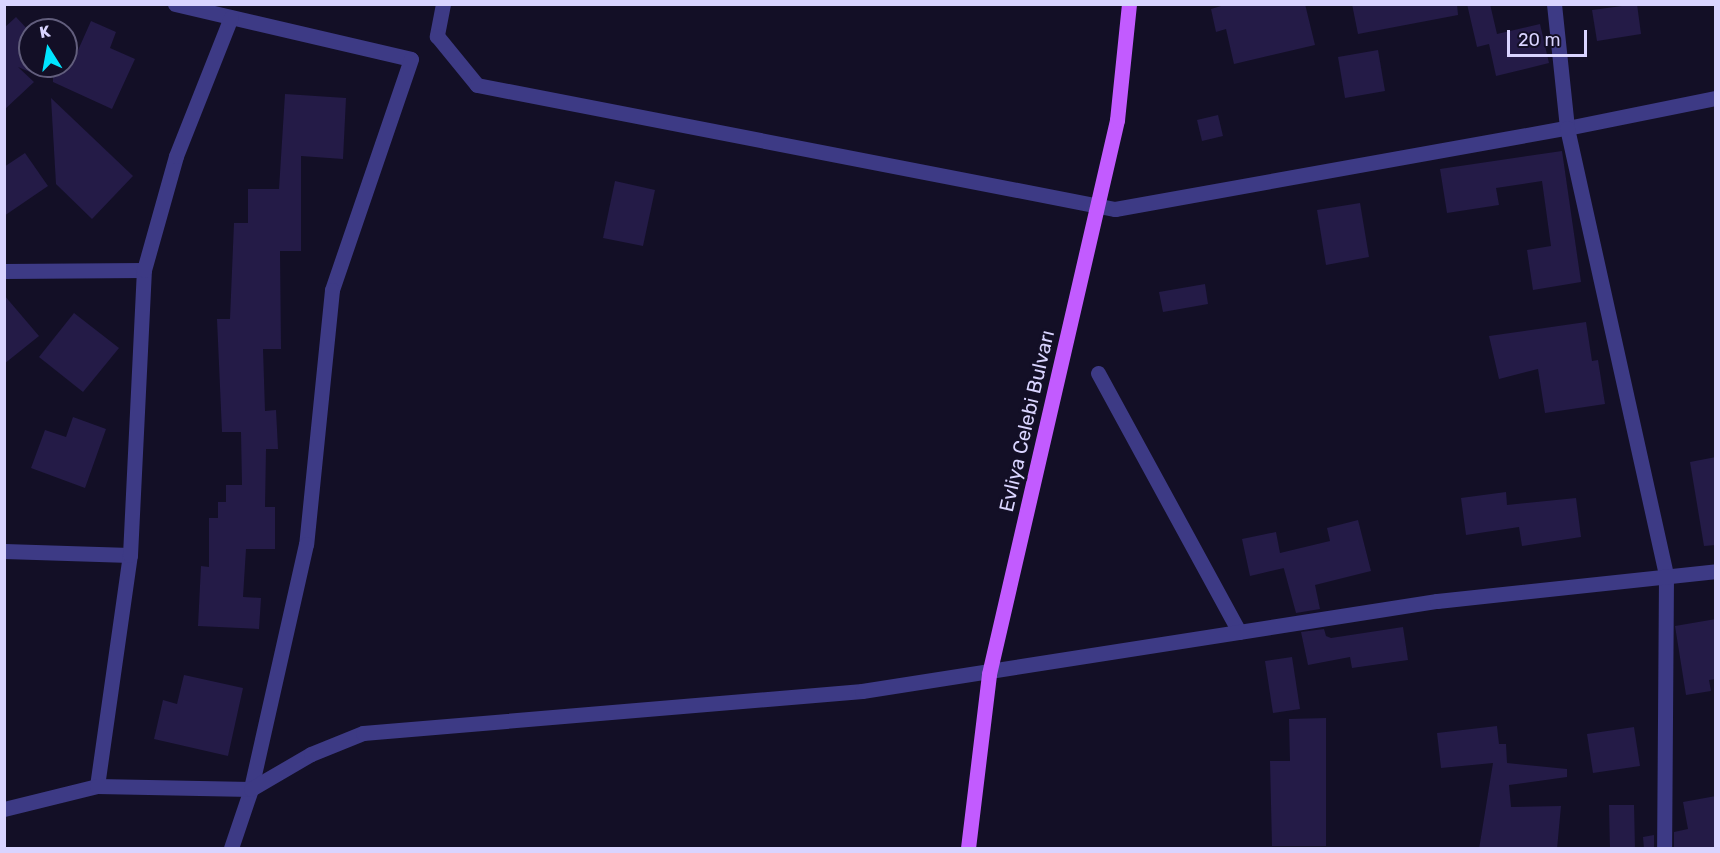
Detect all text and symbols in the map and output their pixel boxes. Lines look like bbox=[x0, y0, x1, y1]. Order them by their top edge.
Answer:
north arrow bbox=[18, 18, 78, 78]
scale bar bbox=[1510, 18, 1590, 56]
text: K bbox=[38, 21, 52, 42]
text: 20 m bbox=[1518, 29, 1560, 51]
street label: Evliya Celebi Bulvarı bbox=[994, 328, 1060, 514]

